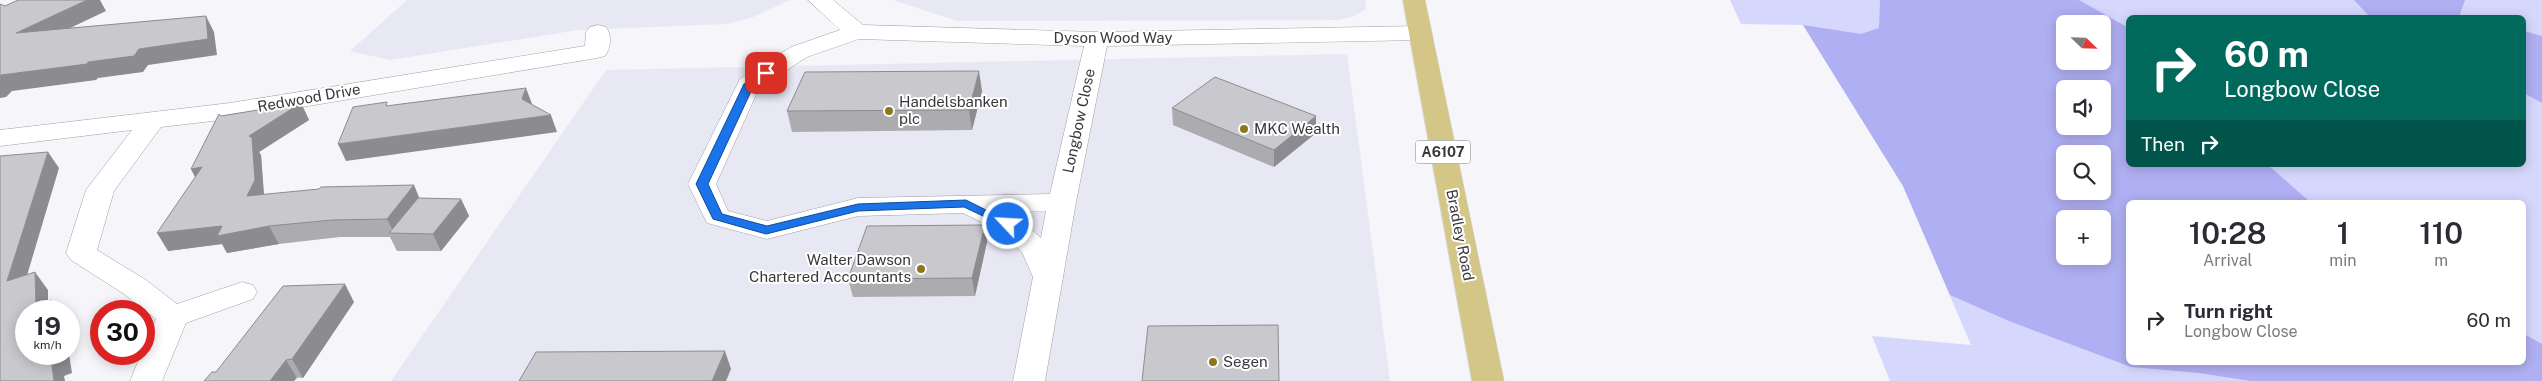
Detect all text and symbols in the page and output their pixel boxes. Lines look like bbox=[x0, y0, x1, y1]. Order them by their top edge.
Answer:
north arrow bbox=[2056, 15, 2111, 70]
map controls bbox=[2056, 15, 2111, 265]
street label: Dyson Wood Way bbox=[1054, 29, 1172, 46]
text: 60 m bbox=[2224, 34, 2309, 75]
icon: right bbox=[2141, 35, 2206, 100]
pin bbox=[745, 52, 787, 94]
icon: arrive bbox=[752, 59, 780, 87]
street label: Longbow Close bbox=[1059, 67, 1098, 175]
text: Longbow Close bbox=[2224, 76, 2380, 102]
street label: Redwood Drive bbox=[256, 80, 362, 115]
button: sound bbox=[2056, 80, 2111, 135]
place label: Handelsbanken plc bbox=[899, 93, 1008, 127]
marker: Handelsbanken plc bbox=[883, 105, 895, 117]
place label: MKC Wealth bbox=[1254, 120, 1340, 137]
marker: MKC Wealth bbox=[1238, 123, 1250, 135]
icon: right bbox=[2195, 130, 2223, 158]
text: Then bbox=[2141, 133, 2185, 155]
road number: A6107 bbox=[1416, 140, 1470, 163]
button: search bbox=[2056, 145, 2111, 200]
street label: Bradley Road bbox=[1443, 188, 1478, 282]
position arrow bbox=[981, 197, 1033, 249]
button: + bbox=[2056, 210, 2111, 265]
text: 10:28 bbox=[2189, 215, 2267, 251]
text: 1 bbox=[2337, 215, 2349, 251]
text: 110 bbox=[2419, 215, 2463, 251]
place label: Walter Dawson Chartered Accountants bbox=[749, 251, 911, 285]
text: Arrival bbox=[2203, 251, 2252, 270]
text: min bbox=[2329, 251, 2356, 270]
text: m bbox=[2434, 251, 2448, 270]
marker: Walter Dawson Chartered Accountants bbox=[915, 263, 927, 275]
speed limit sign: 30 bbox=[90, 300, 155, 365]
text: Turn right bbox=[2184, 300, 2273, 322]
icon: right bbox=[2141, 306, 2169, 334]
text: 60 m bbox=[2467, 309, 2511, 331]
text: 19 bbox=[34, 311, 61, 341]
text: Longbow Close bbox=[2184, 322, 2298, 341]
text: km/h bbox=[33, 338, 62, 352]
place label: Segen bbox=[1223, 353, 1268, 370]
marker: Segen bbox=[1207, 356, 1219, 368]

